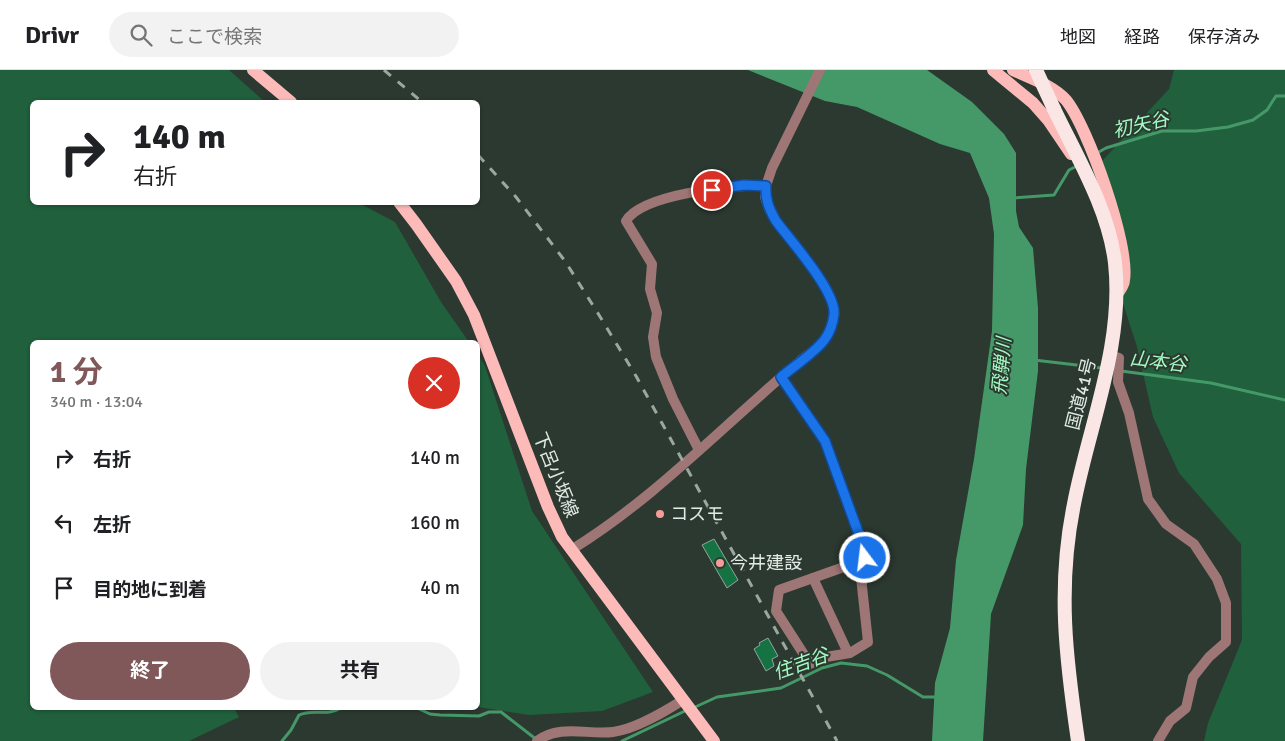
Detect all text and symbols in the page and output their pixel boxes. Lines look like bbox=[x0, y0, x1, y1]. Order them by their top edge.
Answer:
search box bbox=[109, 12, 459, 57]
text: Drivr bbox=[25, 20, 79, 50]
icon: search bbox=[127, 21, 155, 49]
text: ここで検索 bbox=[167, 25, 262, 49]
text: 地図 bbox=[1060, 26, 1096, 48]
text: 経路 bbox=[1124, 26, 1160, 48]
text: 保存済み bbox=[1188, 26, 1260, 48]
water label: 初矢谷 bbox=[1111, 106, 1173, 143]
text: 140 m bbox=[133, 115, 226, 158]
icon: right bbox=[50, 120, 115, 185]
text: 右折 bbox=[133, 163, 177, 190]
pin bbox=[691, 169, 733, 211]
icon: arrive bbox=[698, 176, 726, 204]
water label: 飛騨川 bbox=[988, 335, 1017, 395]
water label: 山本谷 bbox=[1128, 347, 1190, 378]
text: 1 分 bbox=[50, 354, 103, 391]
street label: 国道41号 bbox=[1061, 356, 1101, 432]
button: close bbox=[408, 357, 460, 409]
text: 340 m · 13:04 bbox=[50, 392, 143, 412]
street label: 下呂小坂線 bbox=[529, 429, 583, 521]
icon: right bbox=[50, 444, 78, 472]
text: 140 m bbox=[410, 446, 460, 470]
text: 右折 bbox=[93, 448, 131, 472]
place label: コスモ bbox=[670, 503, 724, 525]
marker: コスモ bbox=[654, 508, 666, 520]
icon: left bbox=[50, 509, 78, 537]
text: 160 m bbox=[410, 511, 460, 535]
text: 左折 bbox=[93, 513, 131, 537]
position arrow bbox=[838, 531, 890, 583]
place label: 今井建設 bbox=[730, 552, 802, 574]
marker: 今井建設 bbox=[714, 557, 726, 569]
icon: arrive bbox=[50, 574, 78, 602]
text: 40 m bbox=[420, 576, 460, 600]
text: 目的地に到着 bbox=[93, 578, 207, 602]
button: 終了 bbox=[50, 642, 250, 700]
button: 共有 bbox=[260, 642, 460, 700]
water label: 住吉谷 bbox=[770, 642, 834, 685]

